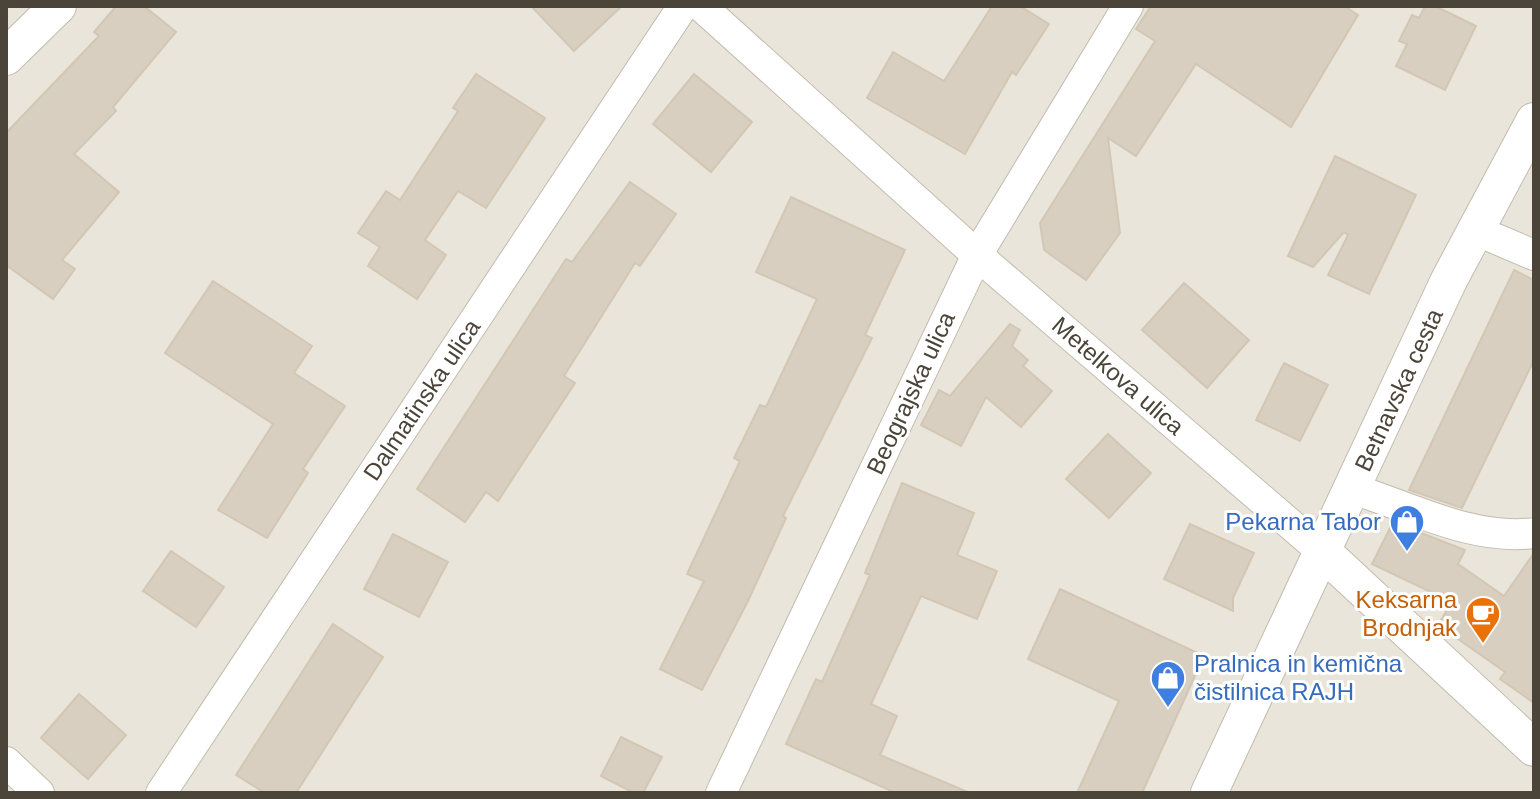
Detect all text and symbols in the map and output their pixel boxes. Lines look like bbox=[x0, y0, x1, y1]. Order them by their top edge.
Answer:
street label: Betnavska cesta bbox=[1349, 304, 1448, 475]
street label: Beograjska ulica bbox=[861, 307, 960, 478]
street label: Metelkova ulica bbox=[1047, 311, 1190, 440]
street label: Dalmatinska ulica bbox=[358, 314, 486, 485]
shop icon: Pekarna Tabor bbox=[1388, 503, 1426, 553]
place label: Pekarna Tabor bbox=[1225, 508, 1381, 535]
place label: Keksarna Brodnjak bbox=[1356, 586, 1458, 641]
cafe icon: Keksarna Brodnjak bbox=[1464, 595, 1502, 645]
place label: Pralnica in kemična čistilnica RAJH bbox=[1194, 650, 1403, 705]
shop icon: Pralnica in kemična čistilnica RAJH bbox=[1149, 659, 1187, 709]

